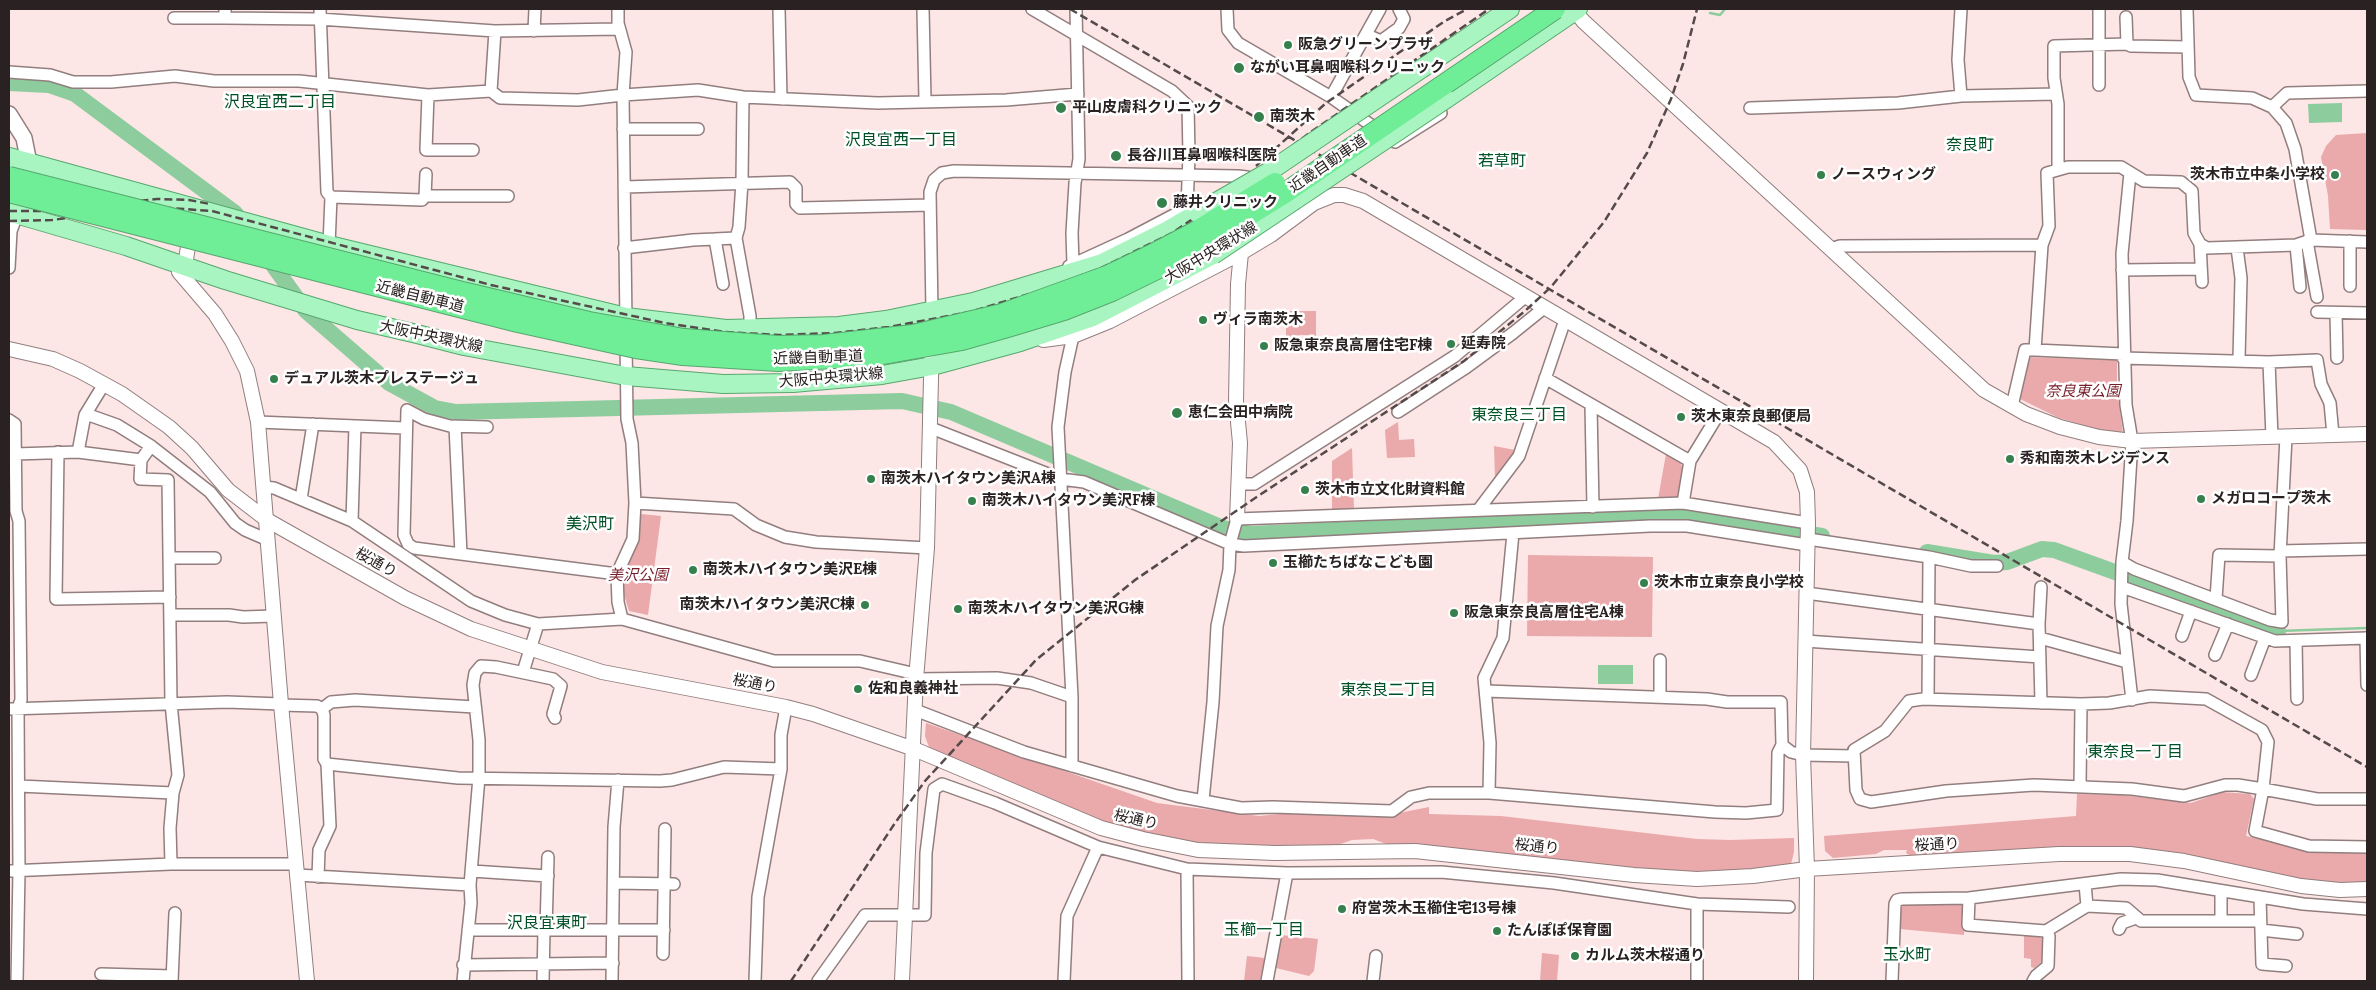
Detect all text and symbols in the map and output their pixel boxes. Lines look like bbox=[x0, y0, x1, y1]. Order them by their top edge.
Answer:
place label: 阪急グリーンプラザ bbox=[1298, 36, 1433, 54]
marker: 阪急グリーンプラザ bbox=[1282, 39, 1294, 51]
place label: ながい耳鼻咽喉科クリニック bbox=[1250, 59, 1445, 77]
marker: ながい耳鼻咽喉科クリニック bbox=[1232, 61, 1246, 75]
district label: 沢良宜西二丁目 bbox=[224, 92, 336, 112]
place label: 平山皮膚科クリニック bbox=[1072, 99, 1222, 117]
marker: 平山皮膚科クリニック bbox=[1054, 101, 1068, 115]
place label: 南茨木 bbox=[1270, 108, 1315, 126]
marker: 南茨木 bbox=[1252, 110, 1266, 124]
district label: 沢良宜西一丁目 bbox=[845, 130, 957, 150]
street label: 近畿自動車道 bbox=[1286, 131, 1370, 197]
district label: 奈良町 bbox=[1946, 135, 1994, 155]
place label: 長谷川耳鼻咽喉科医院 bbox=[1127, 147, 1277, 165]
marker: 長谷川耳鼻咽喉科医院 bbox=[1109, 149, 1123, 163]
district label: 若草町 bbox=[1478, 151, 1526, 171]
place label: ノースウィング bbox=[1831, 166, 1936, 184]
place label: 茨木市立中条小学校 bbox=[2190, 166, 2325, 184]
marker: ノースウィング bbox=[1815, 169, 1827, 181]
marker: 茨木市立中条小学校 bbox=[2329, 169, 2341, 181]
place label: 藤井クリニック bbox=[1173, 194, 1278, 212]
marker: 藤井クリニック bbox=[1155, 196, 1169, 210]
street label: 大阪中央環状線 bbox=[1161, 218, 1261, 288]
street label: 近畿自動車道 bbox=[374, 277, 466, 317]
place label: ヴィラ南茨木 bbox=[1213, 311, 1303, 329]
marker: ヴィラ南茨木 bbox=[1197, 314, 1209, 326]
street label: 大阪中央環状線 bbox=[378, 317, 484, 357]
place label: 延寿院 bbox=[1461, 335, 1506, 353]
place label: 阪急東奈良高層住宅F棟 bbox=[1274, 337, 1433, 355]
marker: 延寿院 bbox=[1445, 338, 1457, 350]
marker: 阪急東奈良高層住宅F棟 bbox=[1258, 340, 1270, 352]
street label: 近畿自動車道 bbox=[773, 347, 863, 369]
street label: 大阪中央環状線 bbox=[778, 364, 884, 392]
place label: デュアル茨木プレステージュ bbox=[284, 370, 479, 388]
marker: デュアル茨木プレステージュ bbox=[268, 373, 280, 385]
park label: 奈良東公園 bbox=[2046, 383, 2120, 401]
place label: 恵仁会田中病院 bbox=[1188, 404, 1293, 422]
district label: 東奈良三丁目 bbox=[1471, 405, 1567, 425]
marker: 恵仁会田中病院 bbox=[1170, 406, 1184, 420]
place label: 茨木東奈良郵便局 bbox=[1691, 408, 1811, 426]
marker: 茨木東奈良郵便局 bbox=[1675, 411, 1687, 423]
place label: 秀和南茨木レジデンス bbox=[2020, 450, 2170, 468]
marker: 秀和南茨木レジデンス bbox=[2004, 453, 2016, 465]
place label: 南茨木ハイタウン美沢A棟 bbox=[881, 470, 1056, 488]
marker: 南茨木ハイタウン美沢A棟 bbox=[865, 473, 877, 485]
place label: 茨木市立文化財資料館 bbox=[1315, 481, 1465, 499]
marker: 茨木市立文化財資料館 bbox=[1299, 484, 1311, 496]
place label: メガロコープ茨木 bbox=[2211, 490, 2331, 508]
place label: 南茨木ハイタウン美沢F棟 bbox=[982, 492, 1156, 510]
marker: メガロコープ茨木 bbox=[2195, 493, 2207, 505]
marker: 南茨木ハイタウン美沢F棟 bbox=[966, 495, 978, 507]
district label: 美沢町 bbox=[566, 514, 614, 534]
street label: 桜通り bbox=[352, 544, 400, 582]
place label: 玉櫛たちばなこども園 bbox=[1283, 554, 1433, 572]
marker: 玉櫛たちばなこども園 bbox=[1267, 557, 1279, 569]
place label: 南茨木ハイタウン美沢E棟 bbox=[703, 561, 877, 579]
marker: 南茨木ハイタウン美沢E棟 bbox=[687, 564, 699, 576]
park label: 美沢公園 bbox=[608, 567, 668, 585]
place label: 茨木市立東奈良小学校 bbox=[1654, 574, 1804, 592]
marker: 茨木市立東奈良小学校 bbox=[1638, 577, 1650, 589]
place label: 南茨木ハイタウン美沢C棟 bbox=[680, 596, 855, 614]
marker: 南茨木ハイタウン美沢C棟 bbox=[859, 599, 871, 611]
place label: 南茨木ハイタウン美沢G棟 bbox=[968, 600, 1144, 618]
marker: 南茨木ハイタウン美沢G棟 bbox=[952, 603, 964, 615]
place label: 阪急東奈良高層住宅A棟 bbox=[1464, 604, 1624, 622]
marker: 阪急東奈良高層住宅A棟 bbox=[1448, 607, 1460, 619]
street label: 桜通り bbox=[731, 671, 779, 697]
place label: 佐和良義神社 bbox=[868, 680, 958, 698]
district label: 東奈良二丁目 bbox=[1340, 680, 1436, 700]
marker: 佐和良義神社 bbox=[852, 683, 864, 695]
district label: 東奈良一丁目 bbox=[2087, 742, 2183, 762]
street label: 桜通り bbox=[1112, 806, 1160, 834]
street label: 桜通り bbox=[1914, 835, 1960, 855]
street label: 桜通り bbox=[1514, 836, 1560, 858]
place label: 府営茨木玉櫛住宅13号棟 bbox=[1352, 900, 1516, 918]
marker: 府営茨木玉櫛住宅13号棟 bbox=[1336, 903, 1348, 915]
district label: 沢良宜東町 bbox=[507, 913, 587, 933]
district label: 玉櫛一丁目 bbox=[1224, 920, 1304, 940]
place label: たんぽぽ保育園 bbox=[1507, 922, 1612, 940]
marker: たんぽぽ保育園 bbox=[1491, 925, 1503, 937]
district label: 玉水町 bbox=[1883, 945, 1931, 965]
place label: カルム茨木桜通り bbox=[1585, 947, 1705, 965]
marker: カルム茨木桜通り bbox=[1569, 950, 1581, 962]

